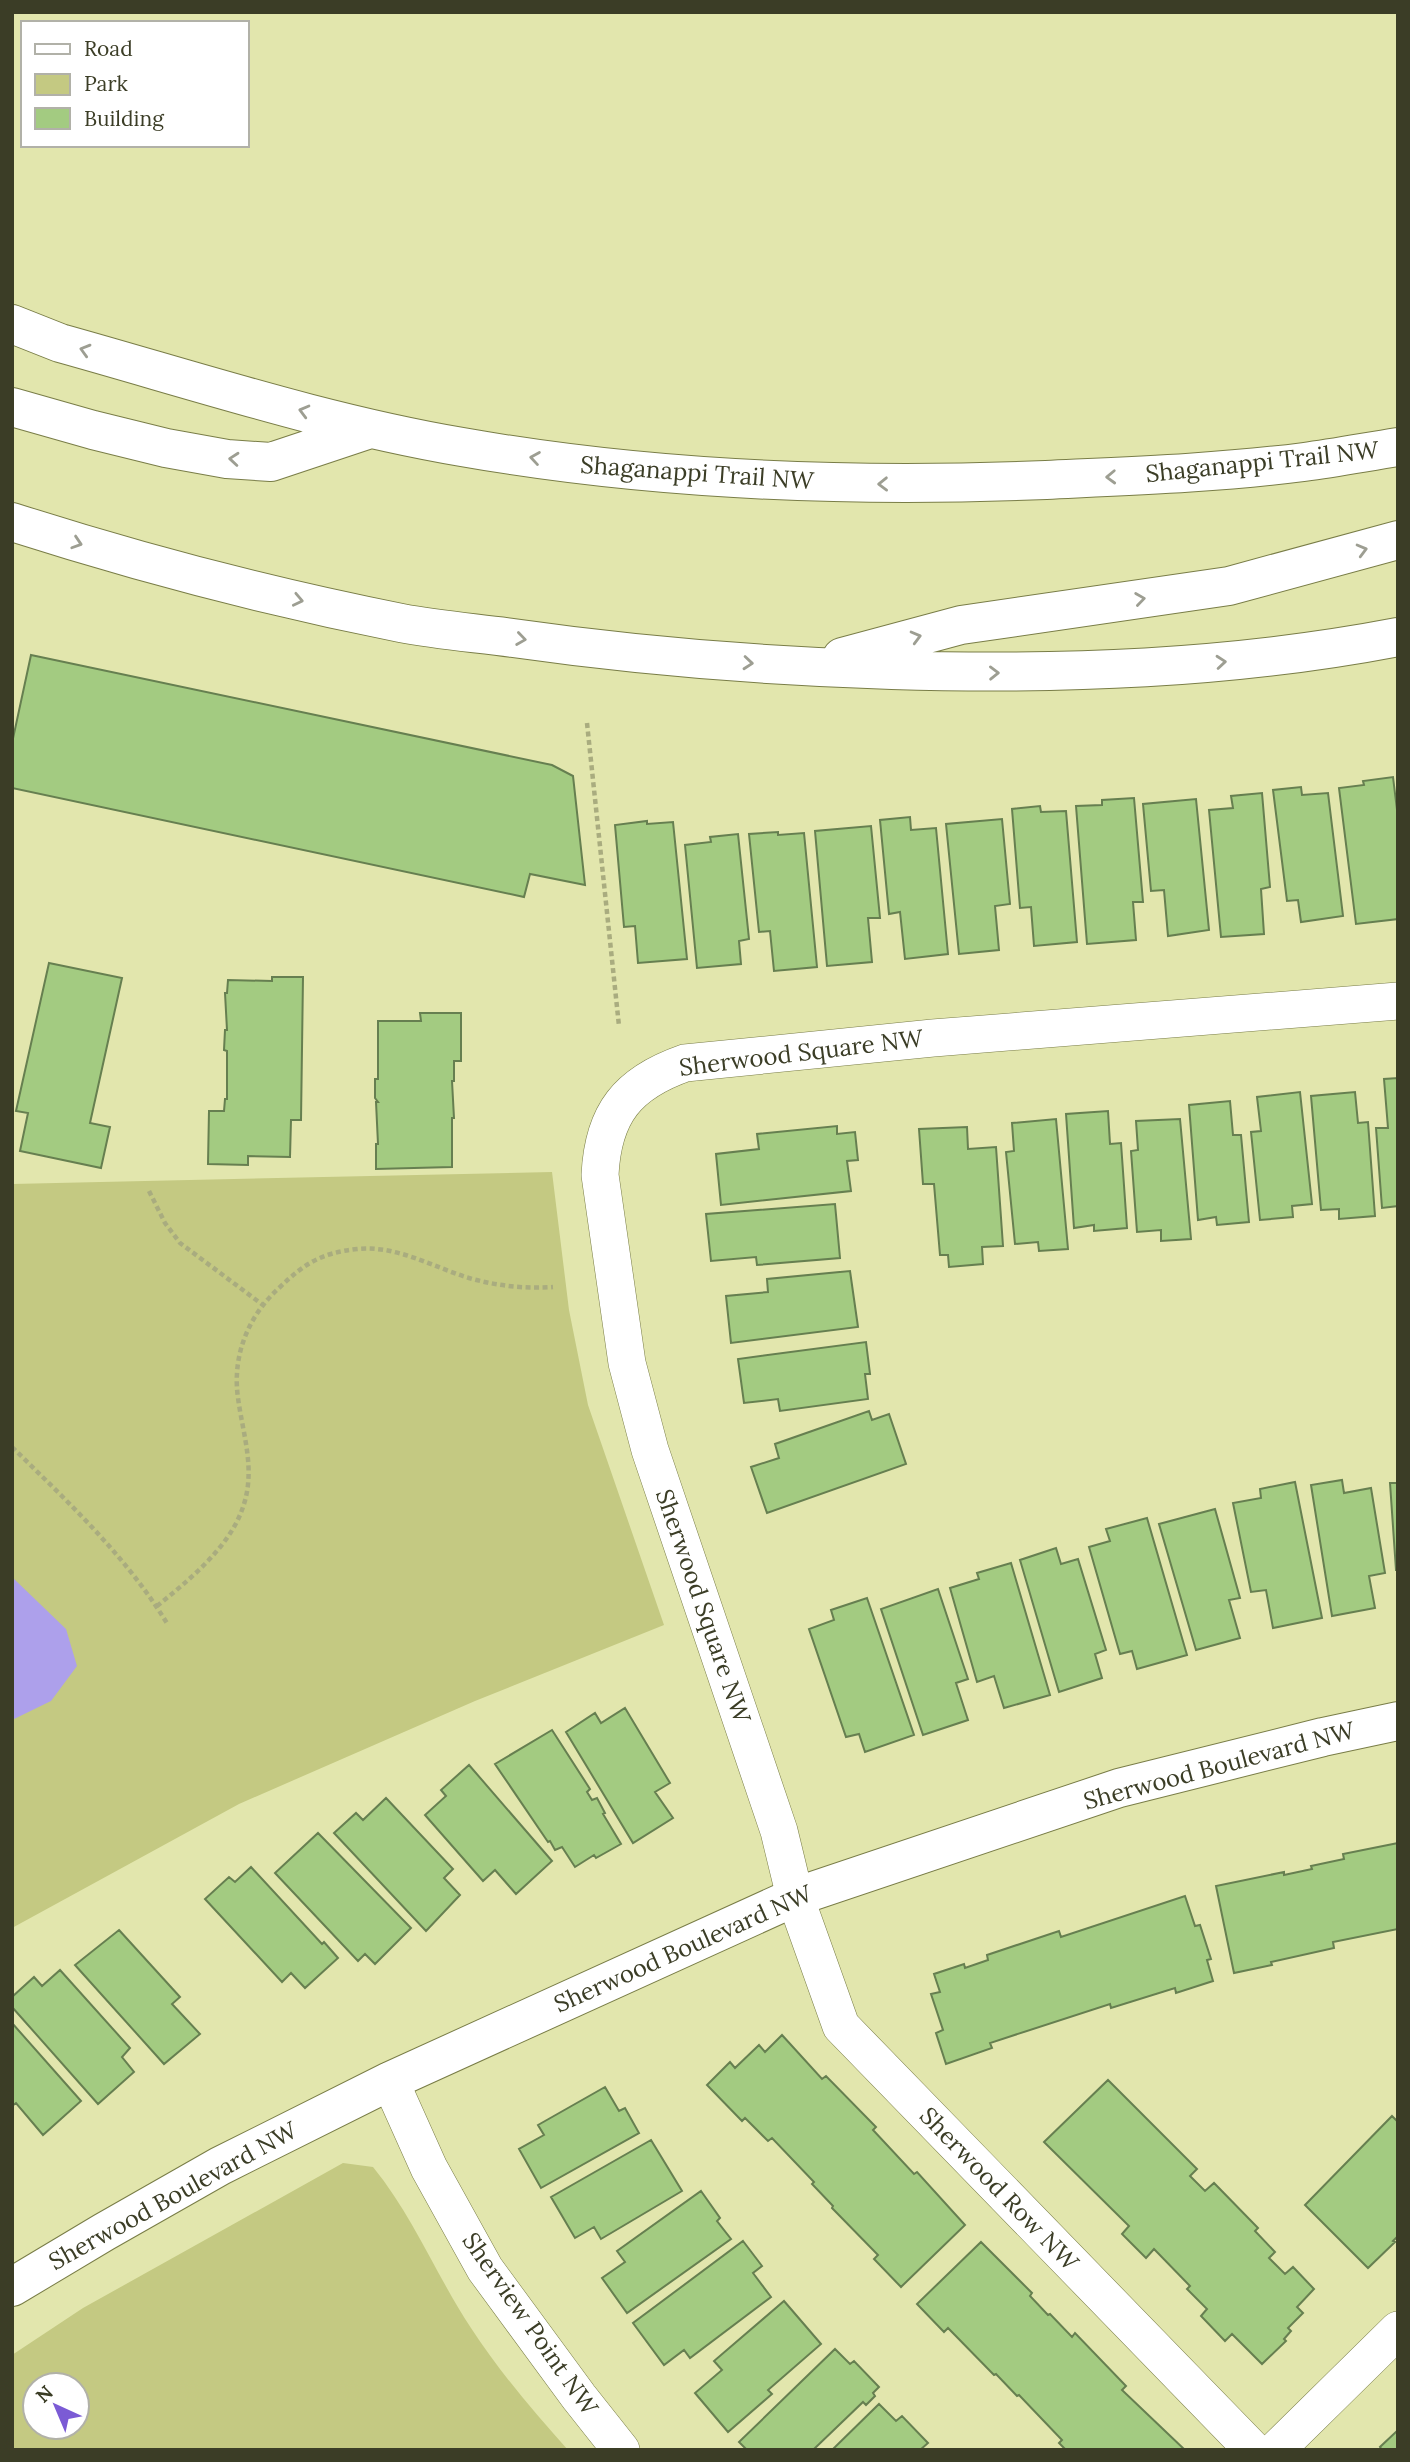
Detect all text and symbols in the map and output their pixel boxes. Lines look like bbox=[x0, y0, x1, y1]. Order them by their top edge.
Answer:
legend bbox=[21, 21, 248, 147]
text: Road bbox=[84, 35, 133, 62]
text: Park bbox=[84, 70, 128, 97]
text: Building bbox=[84, 105, 164, 132]
one-way arrow bbox=[79, 344, 91, 358]
one-way arrow bbox=[298, 405, 310, 419]
street label: Shaganappi Trail NW bbox=[1144, 434, 1381, 489]
street label: Shaganappi Trail NW bbox=[579, 449, 816, 496]
one-way arrow bbox=[529, 451, 541, 466]
one-way arrow bbox=[228, 452, 239, 467]
one-way arrow bbox=[1105, 470, 1116, 485]
one-way arrow bbox=[878, 476, 888, 492]
one-way arrow bbox=[71, 535, 83, 549]
one-way arrow bbox=[1356, 544, 1368, 558]
one-way arrow bbox=[291, 591, 303, 606]
one-way arrow bbox=[1134, 592, 1146, 607]
one-way arrow bbox=[910, 631, 922, 645]
one-way arrow bbox=[515, 632, 527, 647]
one-way arrow bbox=[742, 655, 753, 670]
one-way arrow bbox=[1216, 655, 1227, 670]
one-way arrow bbox=[988, 665, 999, 680]
street label: Sherwood Square NW bbox=[677, 1022, 926, 1083]
street label: Sherwood Square NW bbox=[649, 1485, 758, 1728]
street label: Sherwood Boulevard NW bbox=[1080, 1714, 1359, 1817]
street label: Sherwood Boulevard NW bbox=[549, 1877, 818, 2019]
street label: Sherwood Row NW bbox=[913, 2100, 1086, 2278]
street label: Sherwood Boulevard NW bbox=[43, 2114, 303, 2277]
street label: Sherview Point NW bbox=[456, 2226, 606, 2422]
north arrow bbox=[21, 2371, 91, 2441]
text: N bbox=[31, 2380, 58, 2408]

